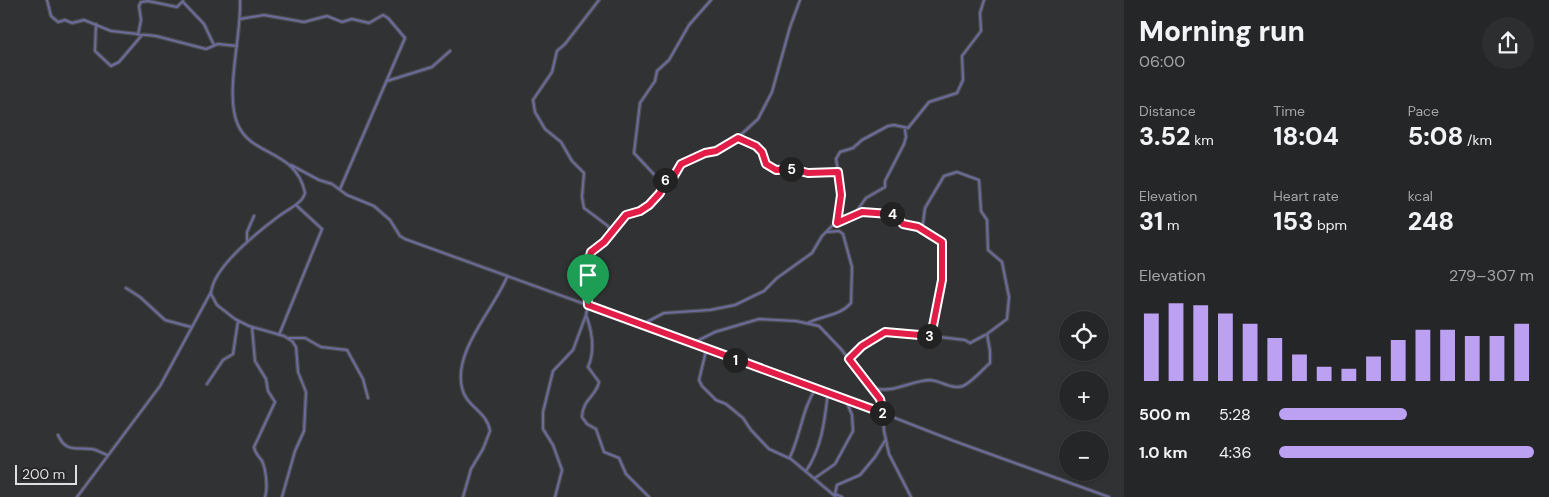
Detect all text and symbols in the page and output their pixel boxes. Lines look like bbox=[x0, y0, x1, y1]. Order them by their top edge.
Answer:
text: Morning run bbox=[1139, 13, 1305, 50]
button: share bbox=[1482, 17, 1534, 69]
text: 06:00 bbox=[1139, 51, 1185, 72]
text: Distance bbox=[1139, 102, 1196, 120]
text: Time bbox=[1273, 102, 1305, 120]
text: Pace bbox=[1408, 102, 1439, 120]
text: 3.52 bbox=[1139, 120, 1190, 153]
text: 18:04 bbox=[1273, 120, 1339, 153]
text: 5:08 bbox=[1408, 120, 1463, 153]
text: km bbox=[1190, 131, 1214, 149]
text: /km bbox=[1463, 131, 1492, 149]
pin: 5 bbox=[778, 156, 804, 182]
text: 5 bbox=[787, 160, 796, 178]
pin: 6 bbox=[652, 168, 678, 192]
text: 6 bbox=[661, 171, 670, 189]
text: Elevation bbox=[1139, 187, 1197, 205]
text: Heart rate bbox=[1273, 187, 1339, 205]
text: kcal bbox=[1408, 187, 1433, 205]
pin: 4 bbox=[880, 202, 904, 226]
text: 4 bbox=[888, 205, 897, 223]
text: 31 bbox=[1139, 205, 1163, 238]
text: 153 bbox=[1273, 205, 1313, 238]
text: 248 bbox=[1408, 205, 1454, 238]
text: m bbox=[1163, 216, 1179, 234]
text: bpm bbox=[1313, 216, 1347, 234]
pin bbox=[567, 254, 609, 305]
icon: arrive bbox=[574, 261, 602, 289]
text: Elevation bbox=[1139, 265, 1206, 286]
text: 279–307 m bbox=[1449, 265, 1534, 286]
map controls bbox=[1059, 311, 1109, 481]
button: locate bbox=[1059, 311, 1109, 361]
pin: 3 bbox=[916, 324, 942, 348]
text: 3 bbox=[925, 327, 934, 345]
pin: 1 bbox=[722, 348, 748, 372]
text: 1 bbox=[733, 351, 738, 369]
button: + bbox=[1059, 371, 1109, 421]
pin: 2 bbox=[870, 400, 894, 426]
text: 2 bbox=[878, 404, 887, 422]
text: 500 m bbox=[1139, 404, 1190, 425]
text: 5:28 bbox=[1219, 404, 1251, 425]
button: − bbox=[1059, 431, 1109, 481]
text: 1.0 km bbox=[1139, 442, 1188, 463]
text: 4:36 bbox=[1219, 442, 1251, 463]
scale bar bbox=[15, 462, 78, 485]
text: 200 m bbox=[22, 465, 65, 483]

